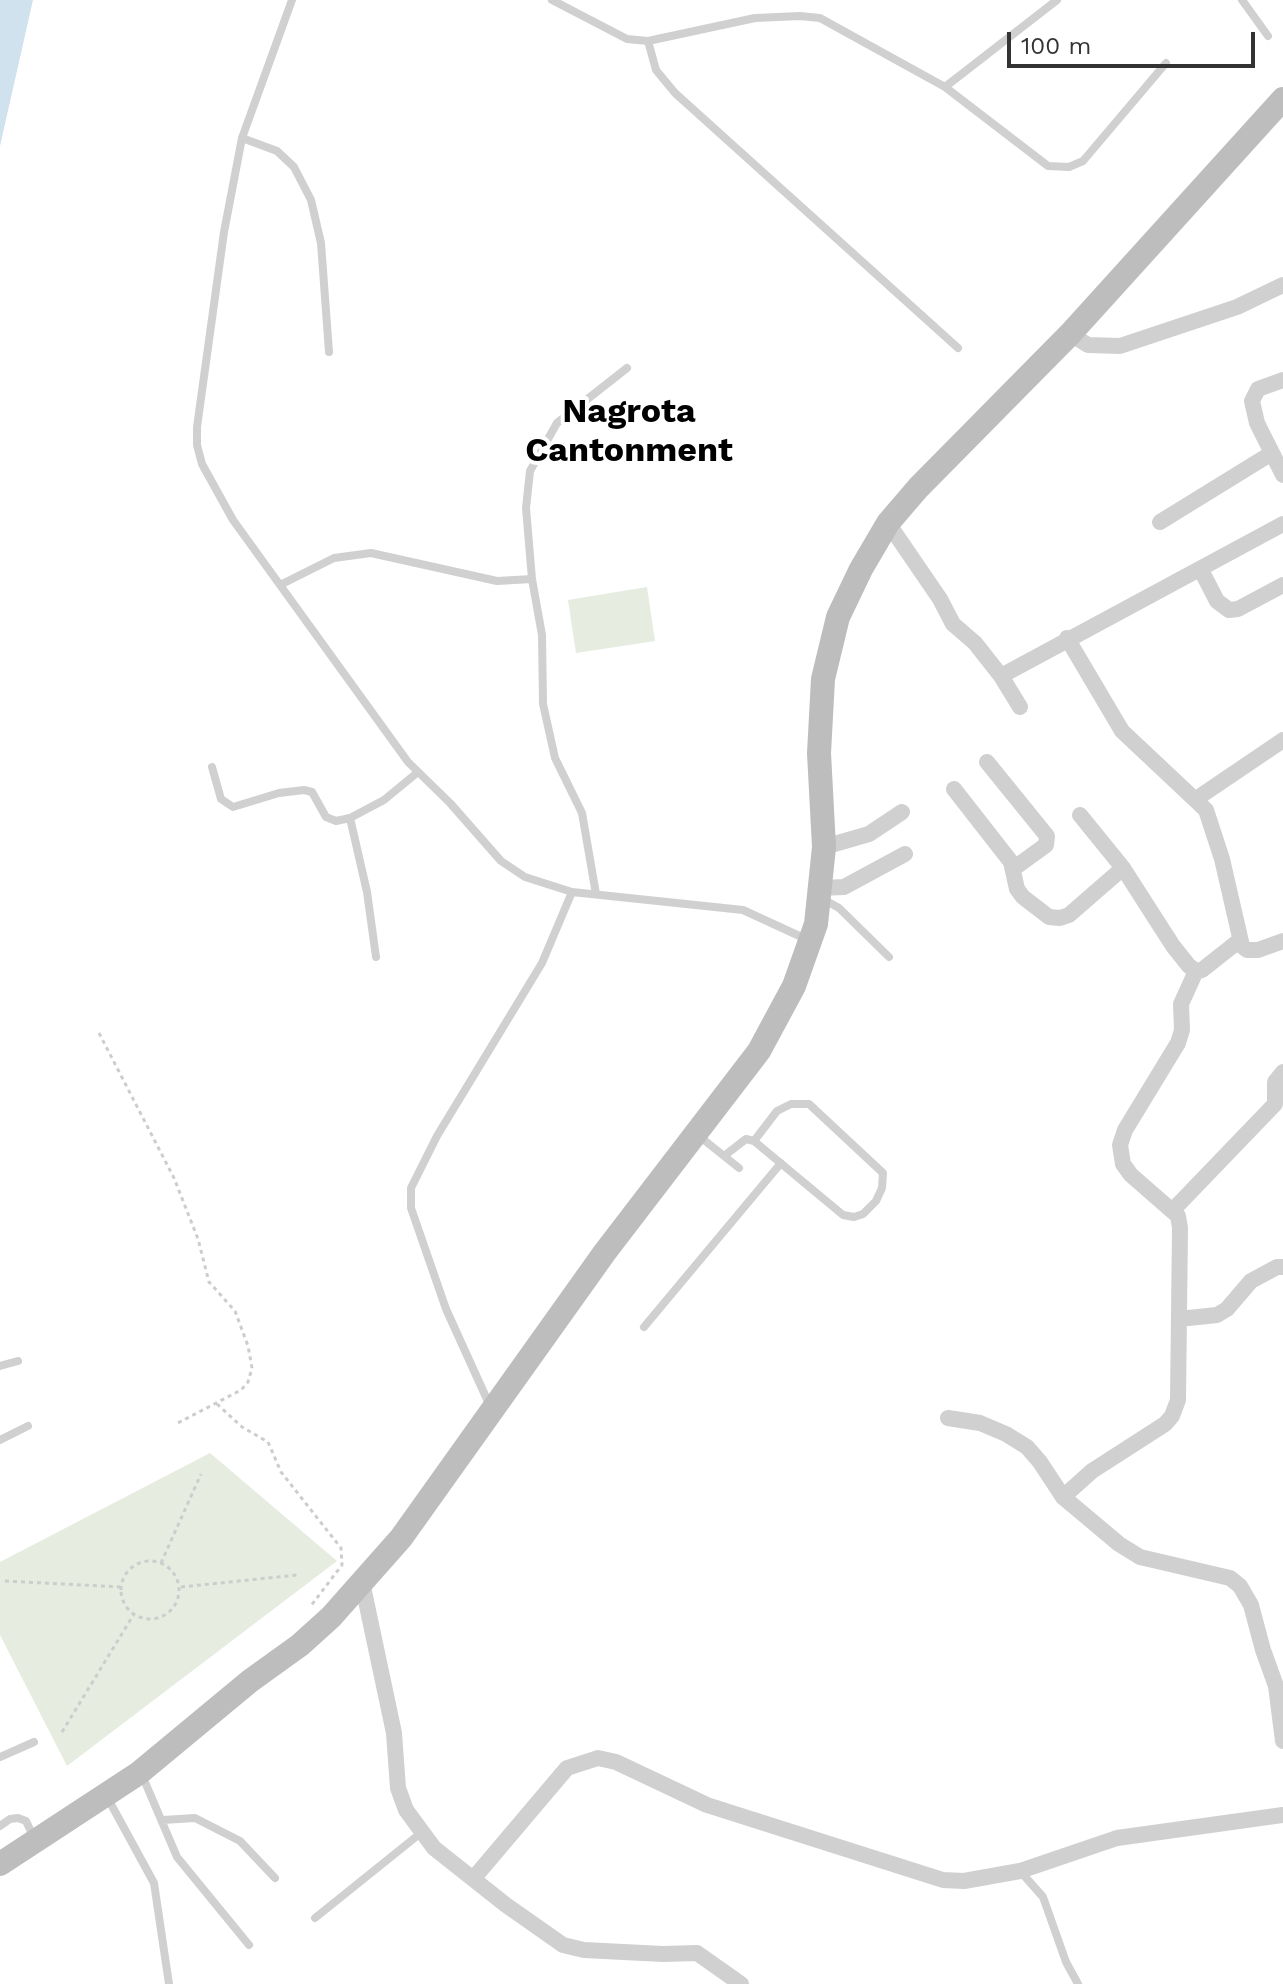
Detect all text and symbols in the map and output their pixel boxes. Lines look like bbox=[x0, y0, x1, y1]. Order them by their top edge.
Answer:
scale bar bbox=[1011, 16, 1259, 66]
text: 100 m bbox=[1021, 32, 1091, 60]
district label: Nagrota Cantonment bbox=[525, 392, 733, 472]

